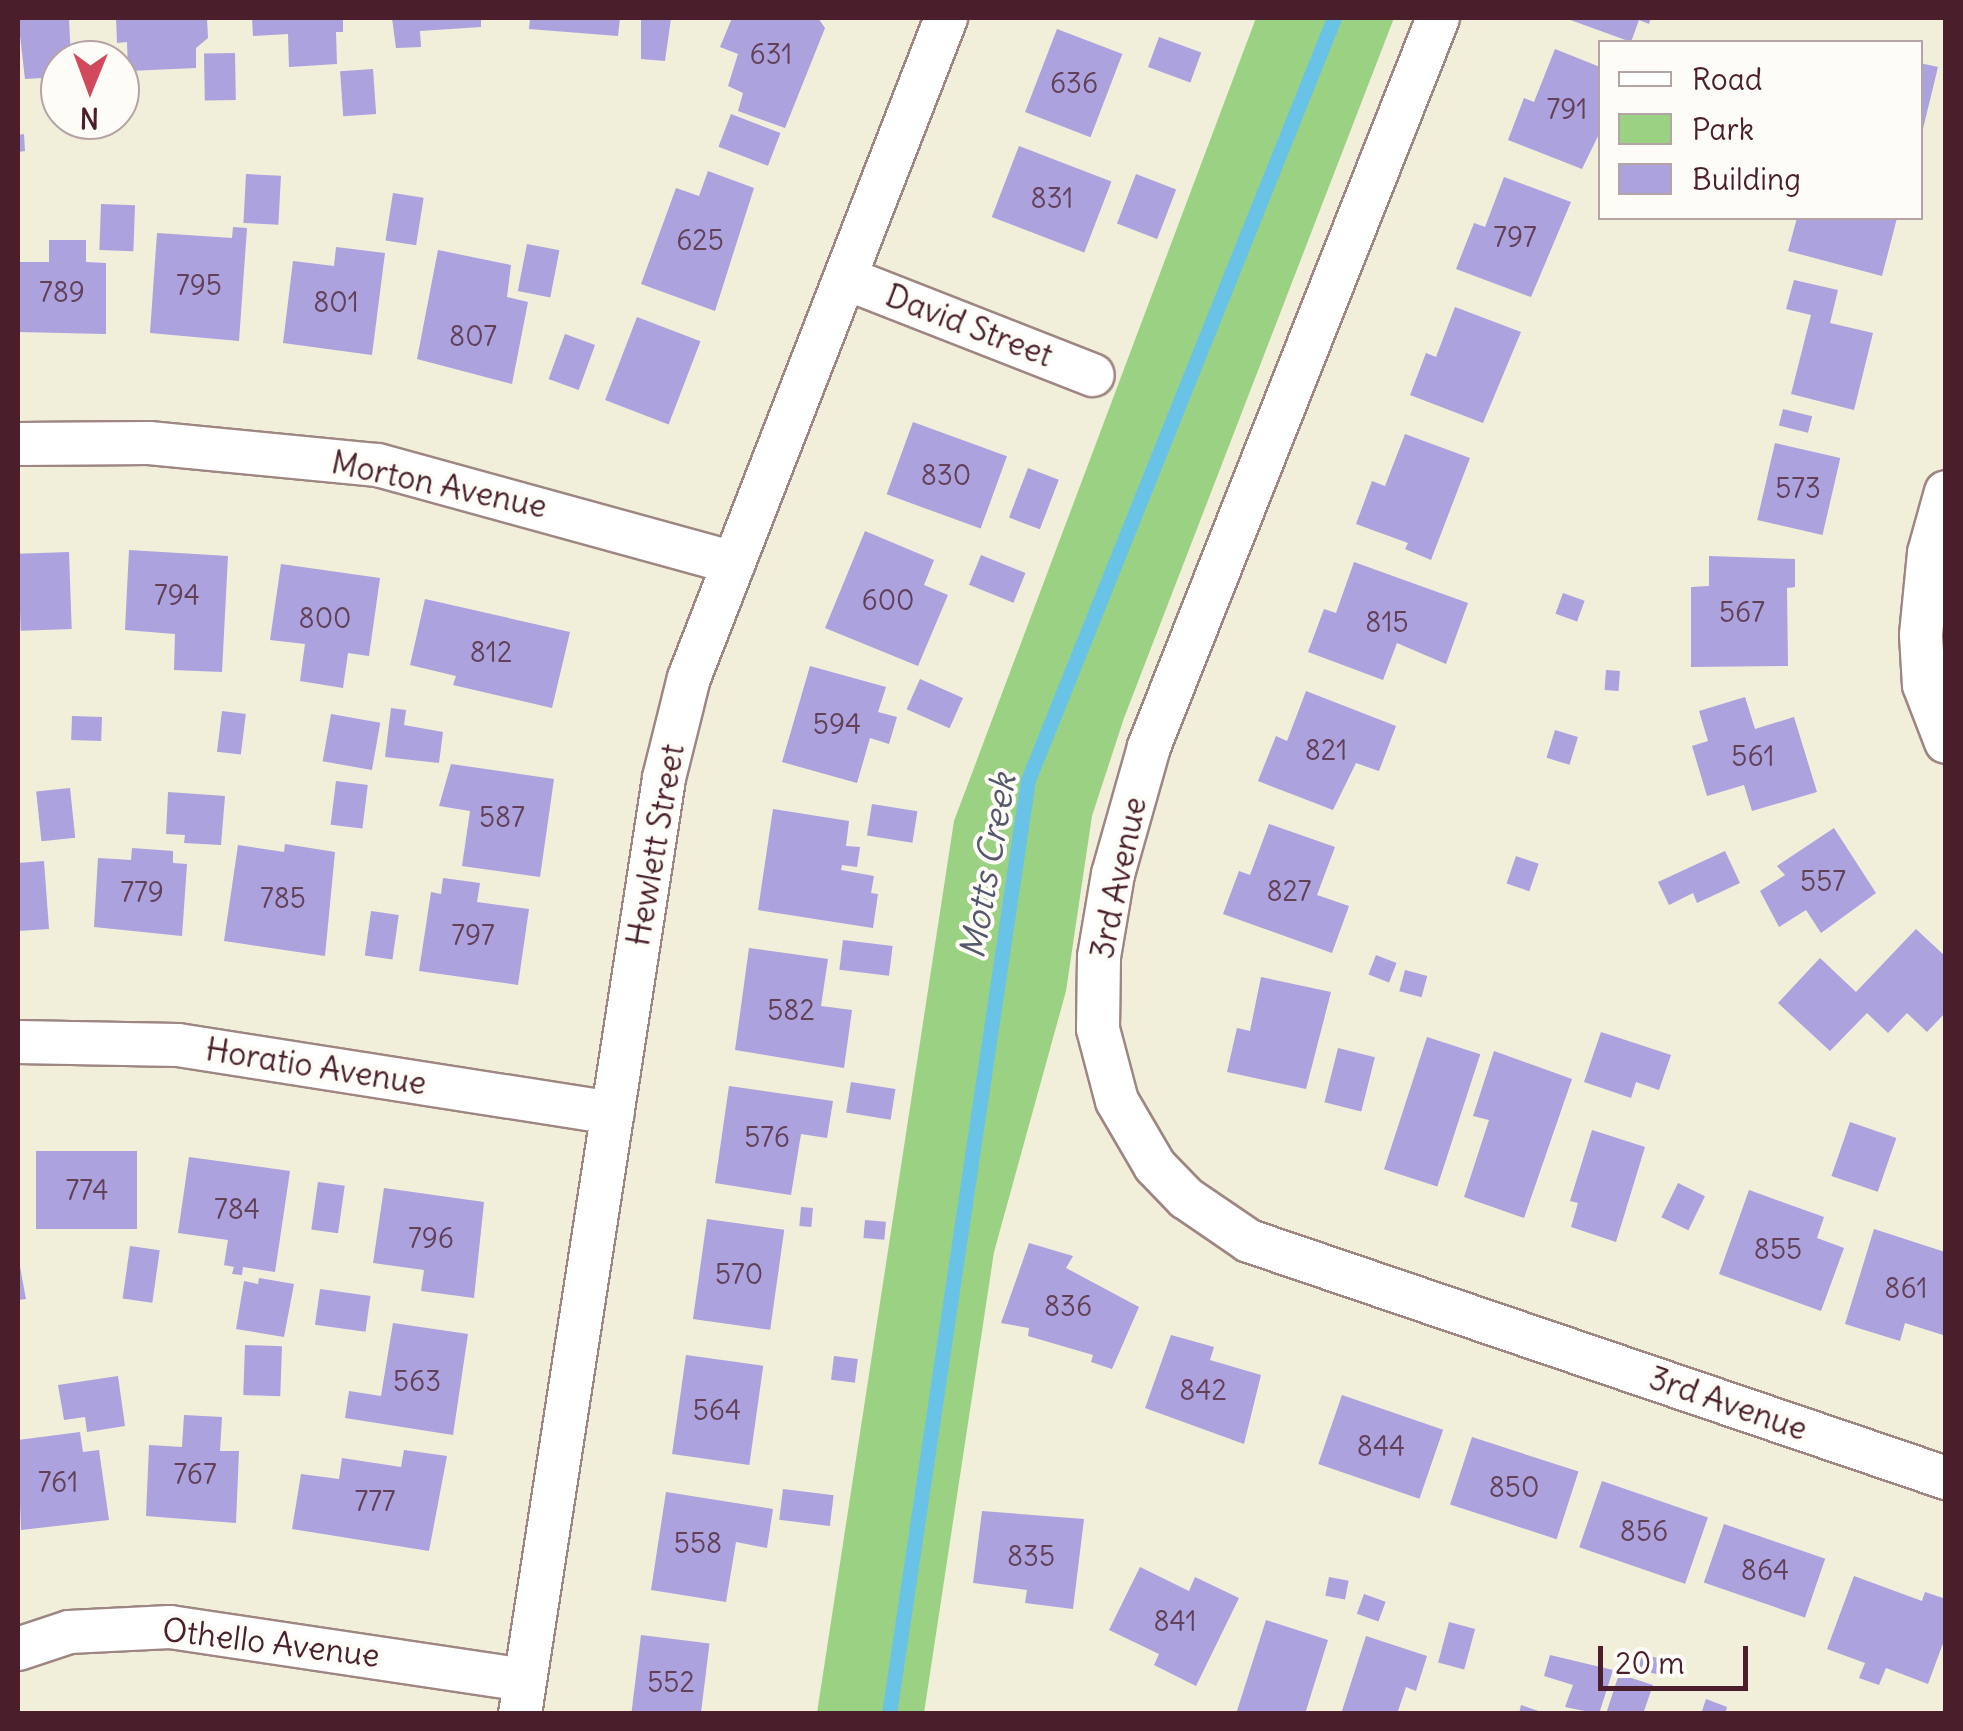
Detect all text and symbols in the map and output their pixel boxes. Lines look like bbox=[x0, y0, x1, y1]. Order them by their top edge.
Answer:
house number: 631 bbox=[750, 37, 792, 71]
north arrow bbox=[40, 40, 140, 140]
legend bbox=[1598, 40, 1923, 220]
text: Road bbox=[1692, 60, 1762, 98]
house number: 636 bbox=[1050, 66, 1098, 100]
house number: 791 bbox=[1547, 92, 1587, 126]
text: N bbox=[80, 100, 100, 136]
text: Park bbox=[1692, 110, 1754, 148]
text: Building bbox=[1692, 160, 1801, 198]
house number: 831 bbox=[1031, 181, 1073, 215]
house number: 797 bbox=[1493, 220, 1537, 254]
house number: 625 bbox=[676, 223, 724, 257]
house number: 795 bbox=[176, 268, 222, 302]
house number: 789 bbox=[39, 275, 85, 309]
street label: David Street bbox=[880, 277, 1058, 375]
house number: 801 bbox=[313, 285, 359, 319]
house number: 807 bbox=[449, 319, 497, 353]
street label: Morton Avenue bbox=[328, 443, 550, 527]
house number: 830 bbox=[921, 458, 971, 492]
house number: 573 bbox=[1775, 471, 1821, 505]
house number: 794 bbox=[154, 578, 200, 612]
house number: 600 bbox=[861, 583, 915, 617]
house number: 567 bbox=[1719, 595, 1765, 629]
house number: 800 bbox=[299, 601, 351, 635]
house number: 815 bbox=[1365, 605, 1409, 639]
house number: 812 bbox=[470, 635, 512, 669]
house number: 594 bbox=[813, 707, 861, 741]
house number: 821 bbox=[1305, 733, 1347, 767]
house number: 561 bbox=[1731, 739, 1775, 773]
street label: Hewlett Street bbox=[619, 741, 693, 949]
water label: Motts Creek bbox=[950, 770, 1024, 962]
street label: 3rd Avenue bbox=[1083, 794, 1155, 962]
house number: 587 bbox=[479, 800, 525, 834]
house number: 557 bbox=[1800, 864, 1846, 898]
house number: 827 bbox=[1266, 874, 1312, 908]
house number: 779 bbox=[120, 875, 164, 909]
house number: 785 bbox=[260, 881, 306, 915]
house number: 797 bbox=[451, 918, 495, 952]
house number: 582 bbox=[767, 993, 815, 1027]
street label: Horatio Avenue bbox=[203, 1031, 429, 1103]
house number: 576 bbox=[744, 1120, 790, 1154]
house number: 774 bbox=[65, 1173, 109, 1207]
house number: 784 bbox=[214, 1192, 260, 1226]
house number: 796 bbox=[408, 1221, 454, 1255]
house number: 855 bbox=[1754, 1232, 1802, 1266]
house number: 570 bbox=[715, 1257, 763, 1291]
house number: 861 bbox=[1884, 1271, 1928, 1305]
house number: 836 bbox=[1044, 1289, 1092, 1323]
street label: 3rd Avenue bbox=[1644, 1359, 1812, 1449]
house number: 563 bbox=[393, 1364, 441, 1398]
house number: 842 bbox=[1179, 1373, 1227, 1407]
house number: 564 bbox=[693, 1393, 741, 1427]
house number: 844 bbox=[1357, 1429, 1405, 1463]
house number: 767 bbox=[173, 1457, 217, 1491]
house number: 761 bbox=[38, 1465, 78, 1499]
house number: 850 bbox=[1489, 1470, 1539, 1504]
house number: 777 bbox=[354, 1484, 396, 1518]
house number: 856 bbox=[1620, 1514, 1668, 1548]
house number: 558 bbox=[674, 1526, 722, 1560]
house number: 835 bbox=[1007, 1539, 1055, 1573]
house number: 864 bbox=[1741, 1553, 1789, 1587]
house number: 841 bbox=[1153, 1604, 1197, 1638]
street label: Othello Avenue bbox=[160, 1611, 382, 1675]
scale bar bbox=[1603, 1626, 1753, 1688]
text: 20 m bbox=[1615, 1644, 1685, 1682]
house number: 552 bbox=[647, 1665, 695, 1699]

